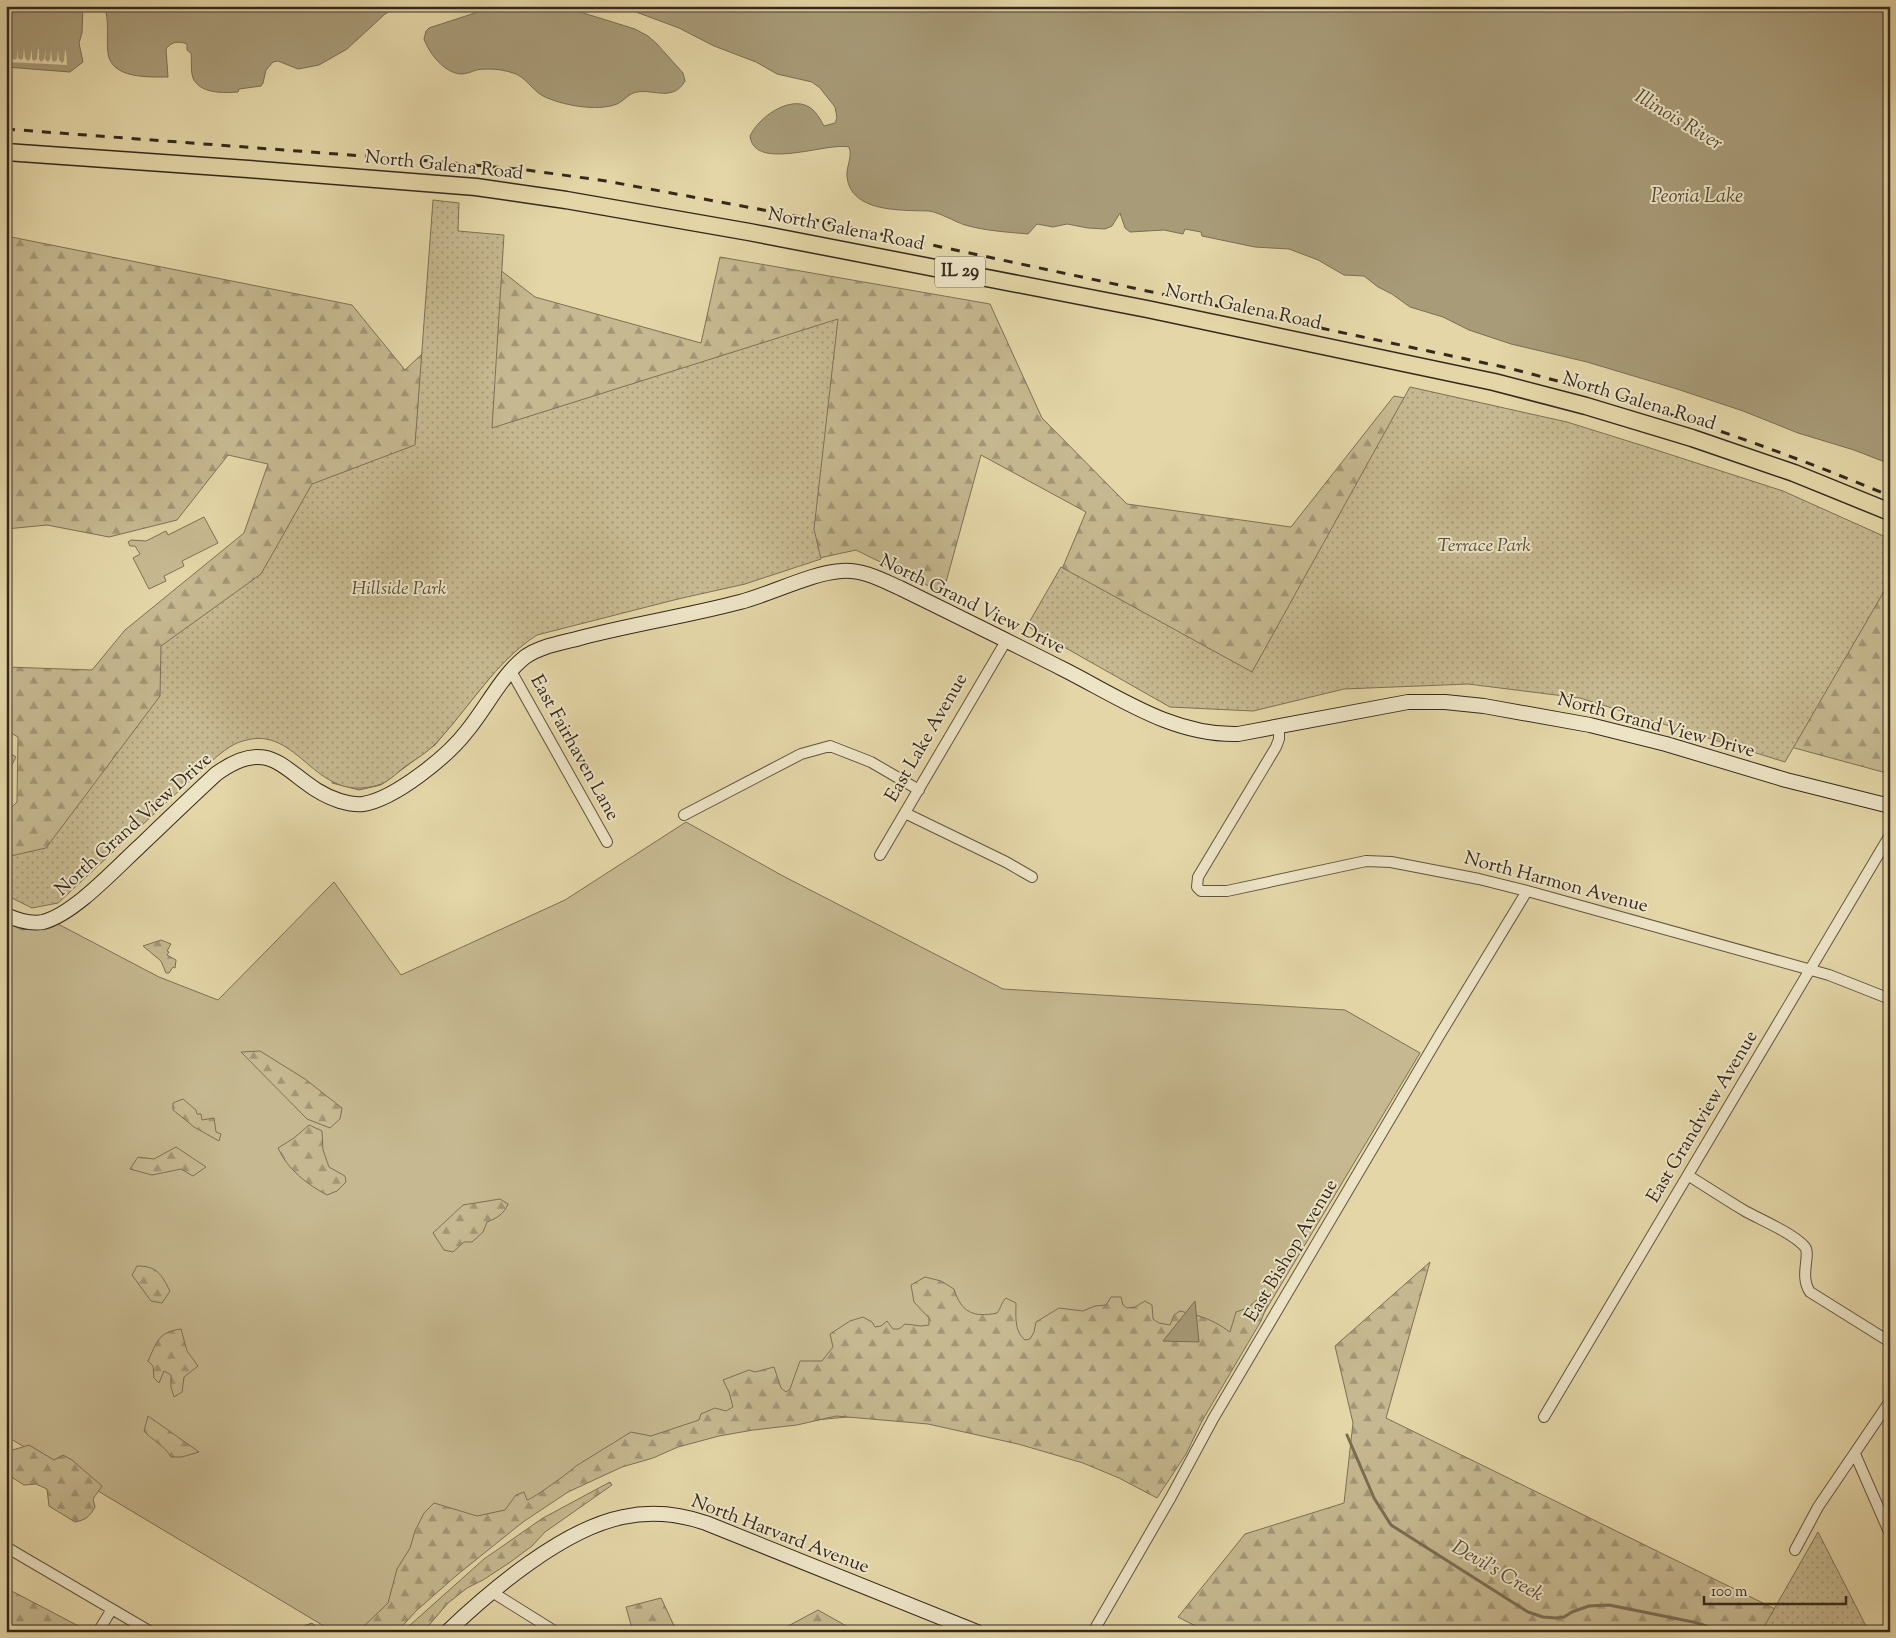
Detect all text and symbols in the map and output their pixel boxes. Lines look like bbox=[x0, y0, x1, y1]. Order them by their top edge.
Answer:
water label: Illinois River bbox=[1629, 83, 1727, 159]
street label: North Galena Road bbox=[363, 144, 525, 188]
water label: Peoria Lake bbox=[1651, 183, 1743, 212]
street label: North Galena Road bbox=[765, 202, 927, 258]
road number: IL 29 bbox=[935, 256, 985, 288]
street label: North Galena Road bbox=[1162, 278, 1324, 338]
street label: North Galena Road bbox=[1559, 366, 1719, 438]
park label: Terrace Park bbox=[1437, 533, 1531, 560]
street label: North Grand View Drive bbox=[875, 548, 1069, 662]
park label: Hillside Park bbox=[352, 576, 447, 603]
street label: East Lake Avenue bbox=[879, 668, 975, 807]
street label: East Fairhaven Lane bbox=[523, 670, 625, 826]
street label: North Grand View Drive bbox=[1554, 687, 1758, 765]
street label: North Grand View Drive bbox=[49, 747, 219, 903]
street label: North Harmon Avenue bbox=[1461, 845, 1651, 921]
street label: East Grandview Avenue bbox=[1641, 1026, 1765, 1208]
street label: East Bishop Avenue bbox=[1239, 1174, 1345, 1328]
street label: North Harvard Avenue bbox=[687, 1489, 873, 1581]
water label: Devil's Creek bbox=[1446, 1534, 1548, 1610]
scale bar bbox=[1704, 1573, 1846, 1605]
text: 100 m bbox=[1711, 1582, 1748, 1603]

